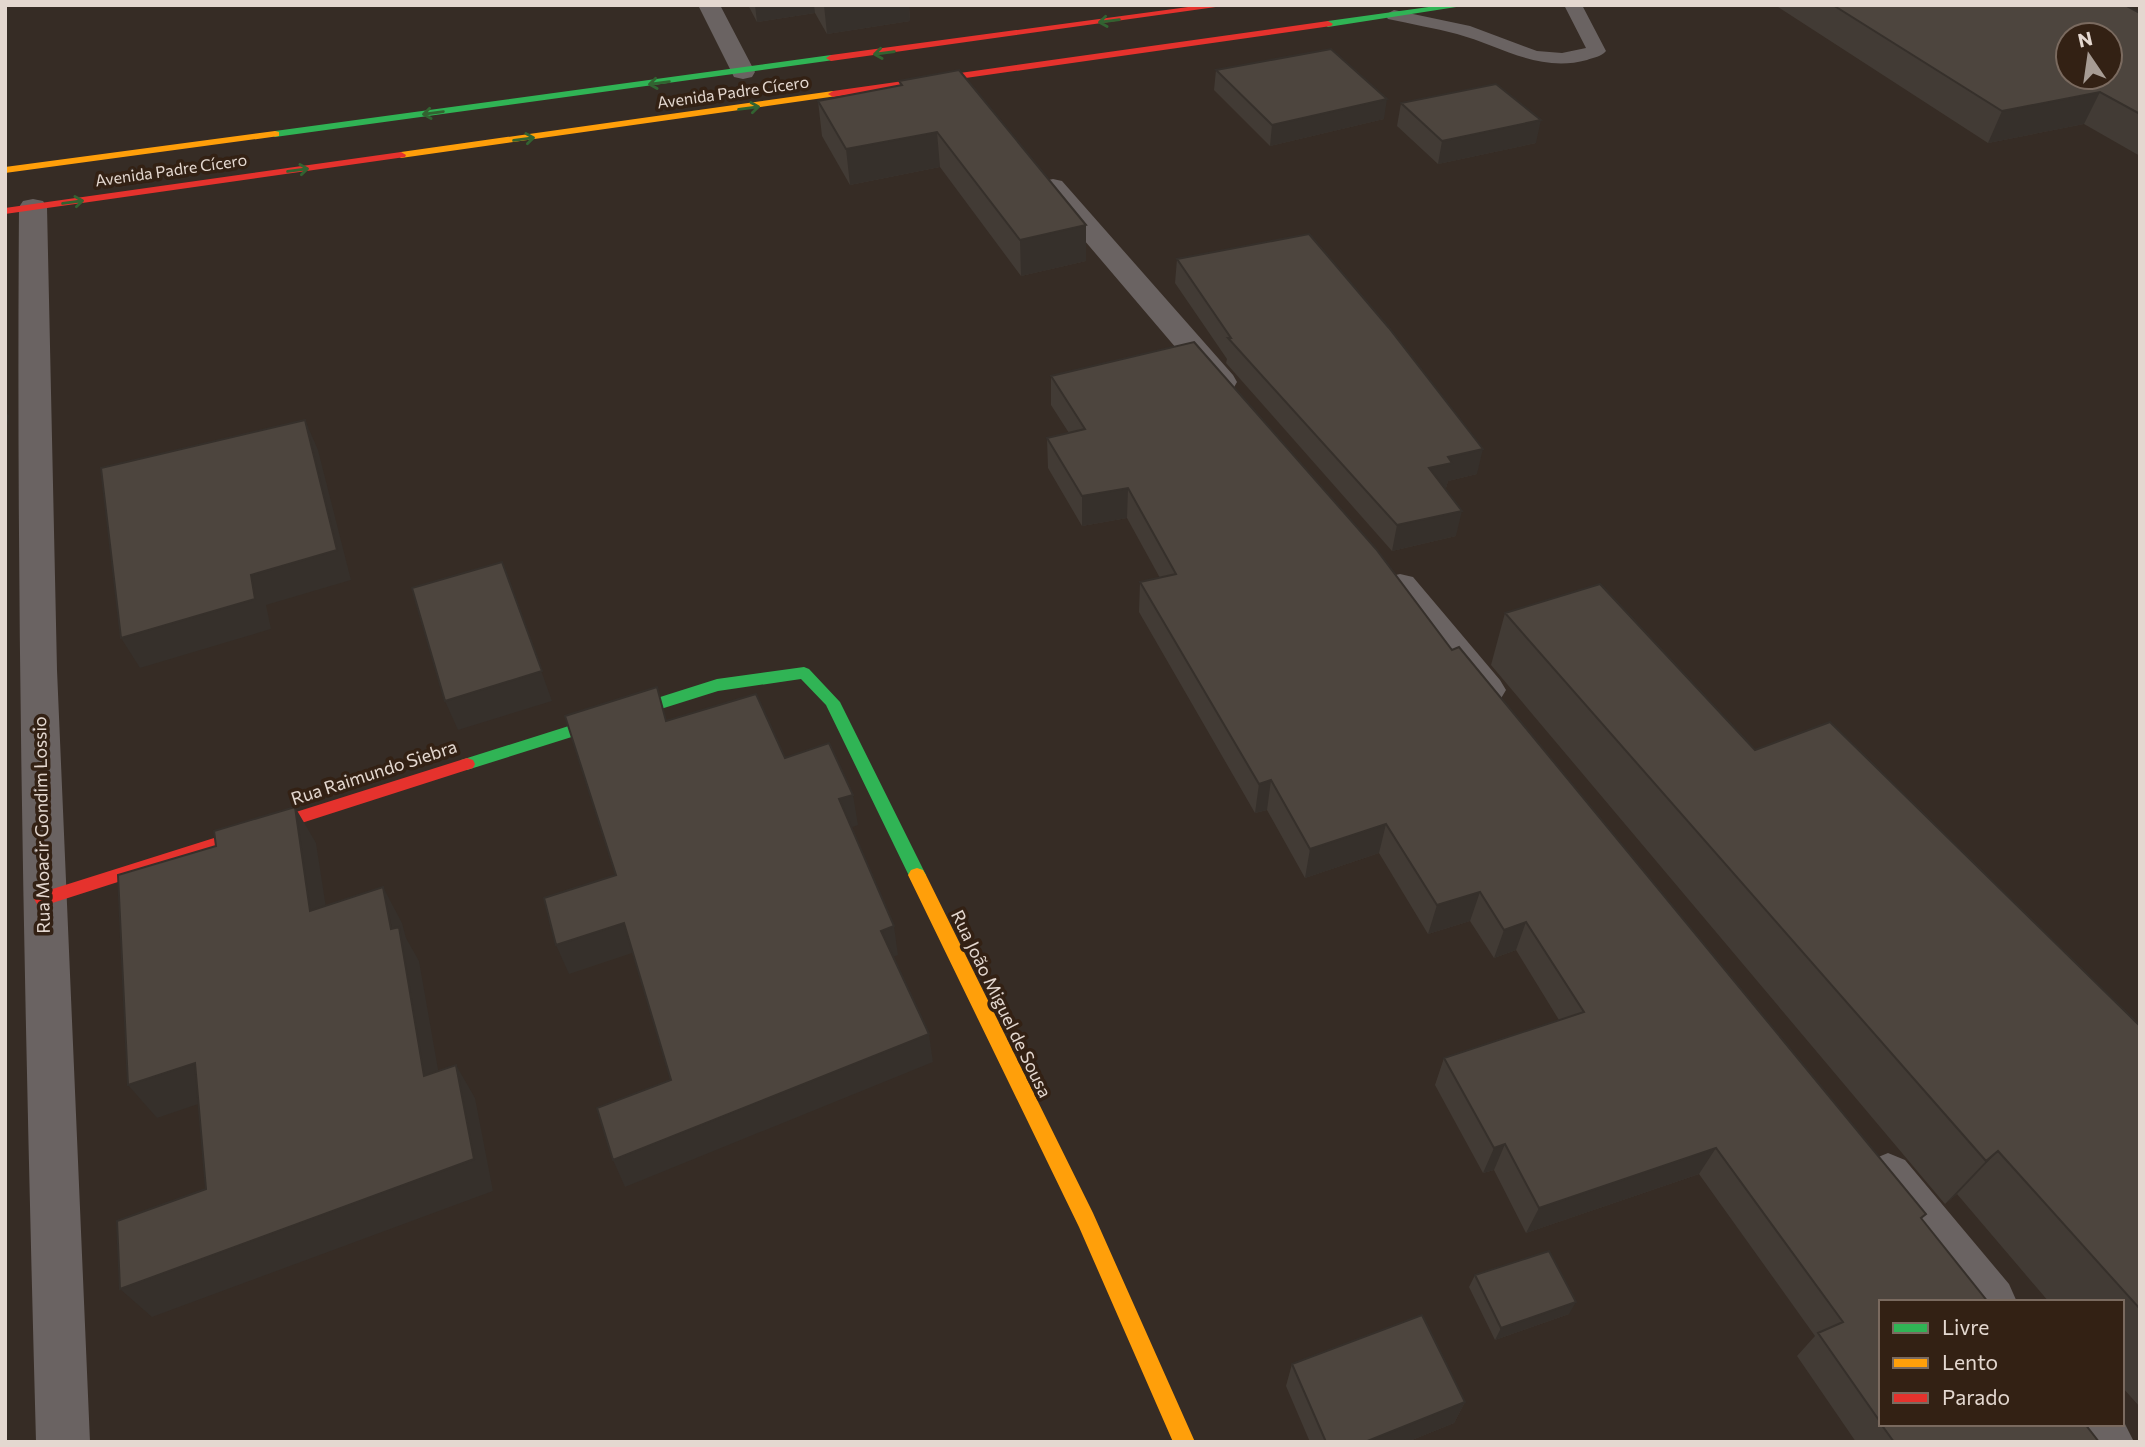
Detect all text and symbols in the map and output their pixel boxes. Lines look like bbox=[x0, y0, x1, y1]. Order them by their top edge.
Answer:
one-way arrow bbox=[1099, 15, 1121, 28]
north arrow bbox=[2054, 21, 2124, 91]
text: N bbox=[2076, 26, 2095, 52]
one-way arrow bbox=[873, 46, 896, 59]
street label: Avenida Padre Cícero bbox=[656, 71, 810, 112]
one-way arrow bbox=[648, 77, 671, 90]
one-way arrow bbox=[737, 101, 760, 114]
one-way arrow bbox=[422, 107, 445, 120]
one-way arrow bbox=[512, 132, 534, 145]
street label: Avenida Padre Cícero bbox=[94, 149, 248, 190]
one-way arrow bbox=[286, 164, 309, 177]
one-way arrow bbox=[61, 195, 84, 208]
street label: Rua Moacir Gondim Lossio bbox=[28, 716, 54, 934]
street label: Rua Raimundo Siebra bbox=[288, 735, 460, 809]
street label: Rua João Miguel de Sousa bbox=[947, 906, 1057, 1101]
legend bbox=[1879, 1300, 2124, 1426]
text: Livre bbox=[1942, 1314, 1989, 1339]
text: Lento bbox=[1942, 1349, 1998, 1374]
text: Parado bbox=[1942, 1384, 2010, 1409]

